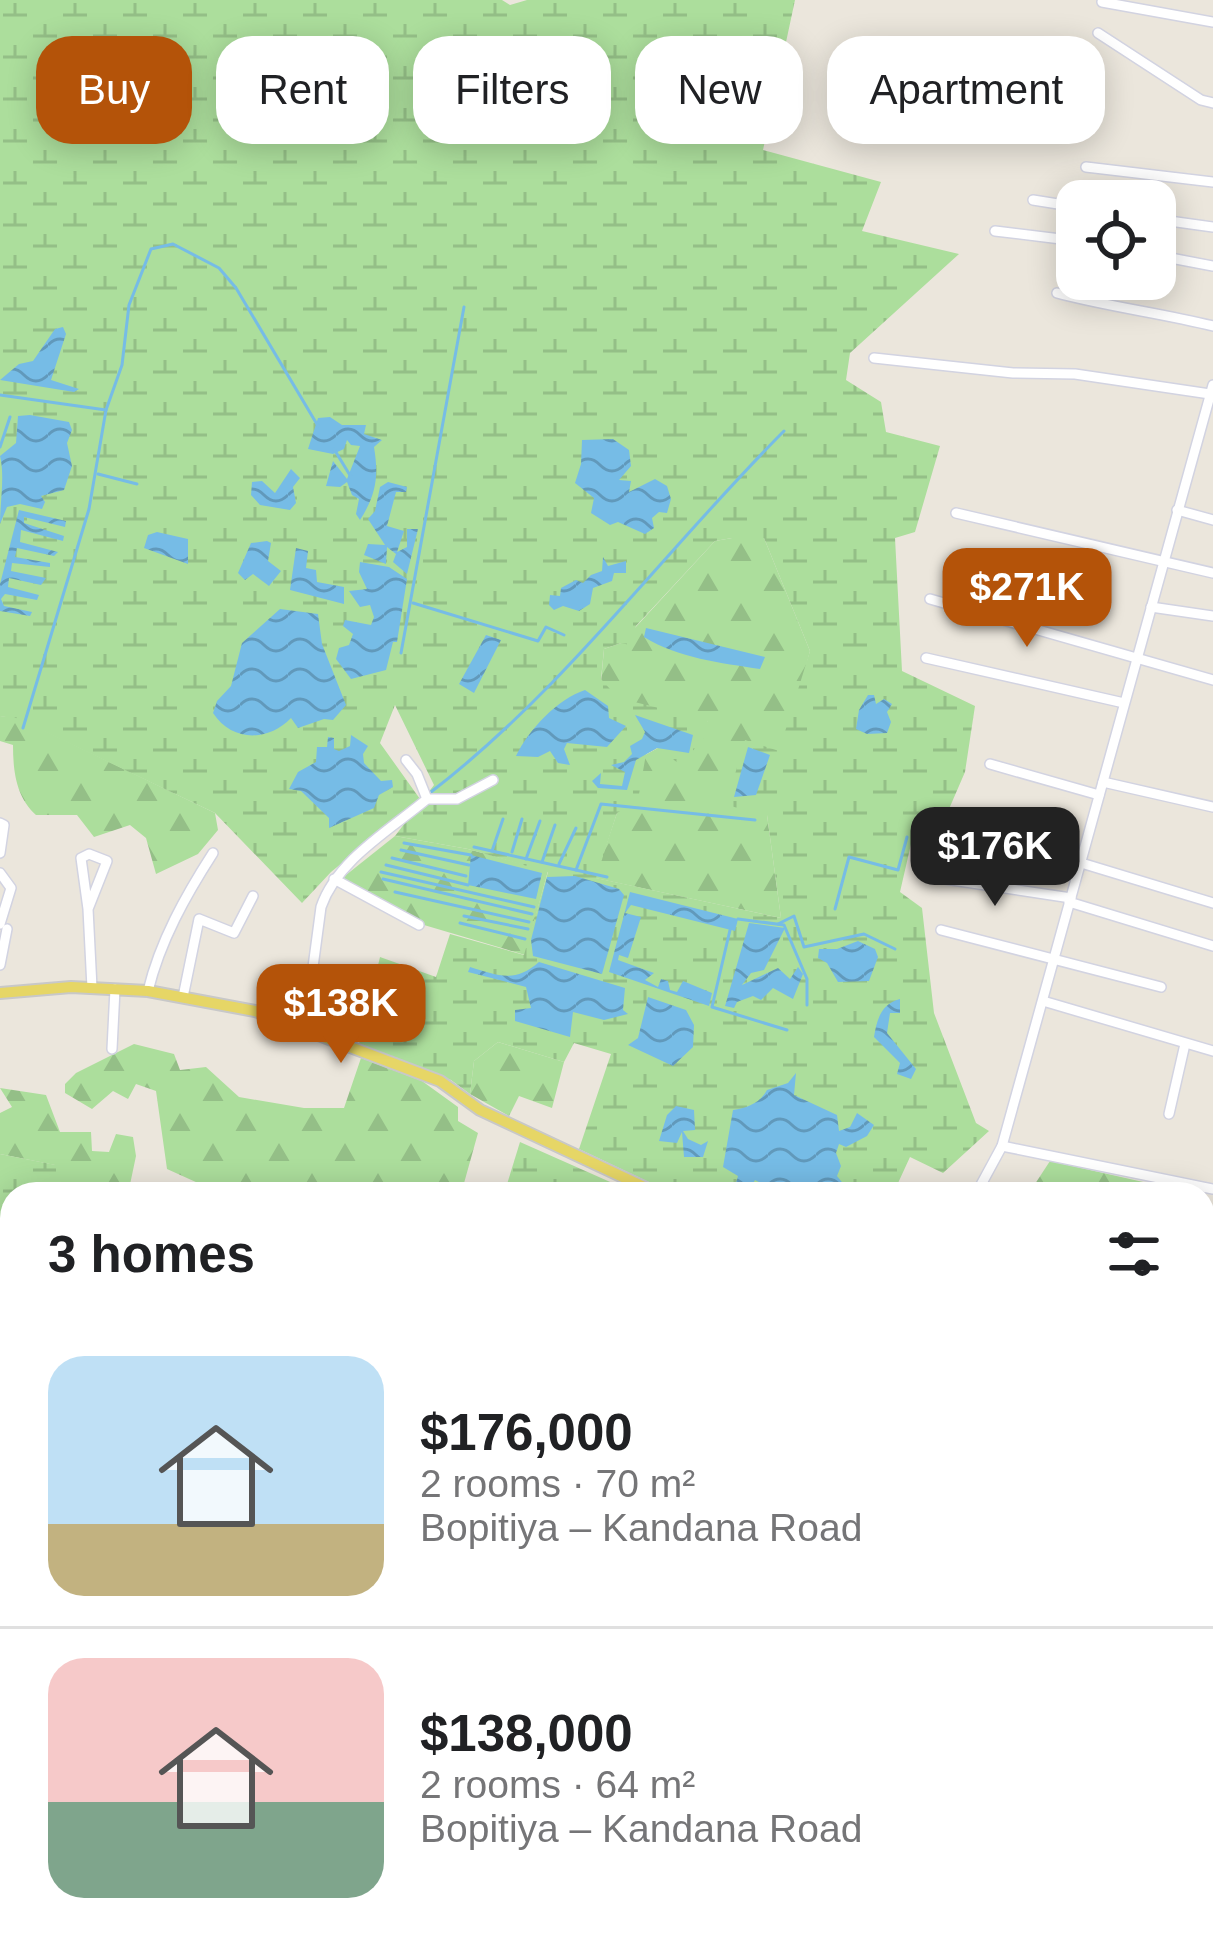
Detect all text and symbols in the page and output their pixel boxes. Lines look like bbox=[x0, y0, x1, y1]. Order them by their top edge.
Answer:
chip: Buy bbox=[36, 36, 192, 144]
chip: Rent bbox=[216, 36, 389, 144]
chip: Filters bbox=[413, 36, 611, 144]
chip: New bbox=[635, 36, 803, 144]
chip: Apartment bbox=[827, 36, 1105, 144]
map controls bbox=[1056, 180, 1176, 300]
button: locate bbox=[1056, 180, 1176, 300]
pin: $271K bbox=[943, 548, 1111, 650]
text: $271K bbox=[970, 565, 1084, 608]
pin: $176K bbox=[911, 807, 1079, 909]
text: $176K bbox=[938, 824, 1052, 867]
pin: $138K bbox=[257, 964, 425, 1066]
text: $138K bbox=[284, 981, 398, 1024]
icon: filters bbox=[1101, 1221, 1167, 1287]
text: 3 homes bbox=[48, 1226, 255, 1283]
icon: home bbox=[144, 1404, 288, 1548]
text: $176,000 bbox=[420, 1404, 633, 1461]
text: 2 rooms · 70 m² bbox=[420, 1462, 695, 1505]
text: Bopitiya – Kandana Road bbox=[420, 1506, 862, 1549]
text: $138,000 bbox=[420, 1705, 633, 1762]
icon: home bbox=[144, 1706, 288, 1850]
text: 2 rooms · 64 m² bbox=[420, 1763, 695, 1806]
text: Bopitiya – Kandana Road bbox=[420, 1807, 862, 1850]

